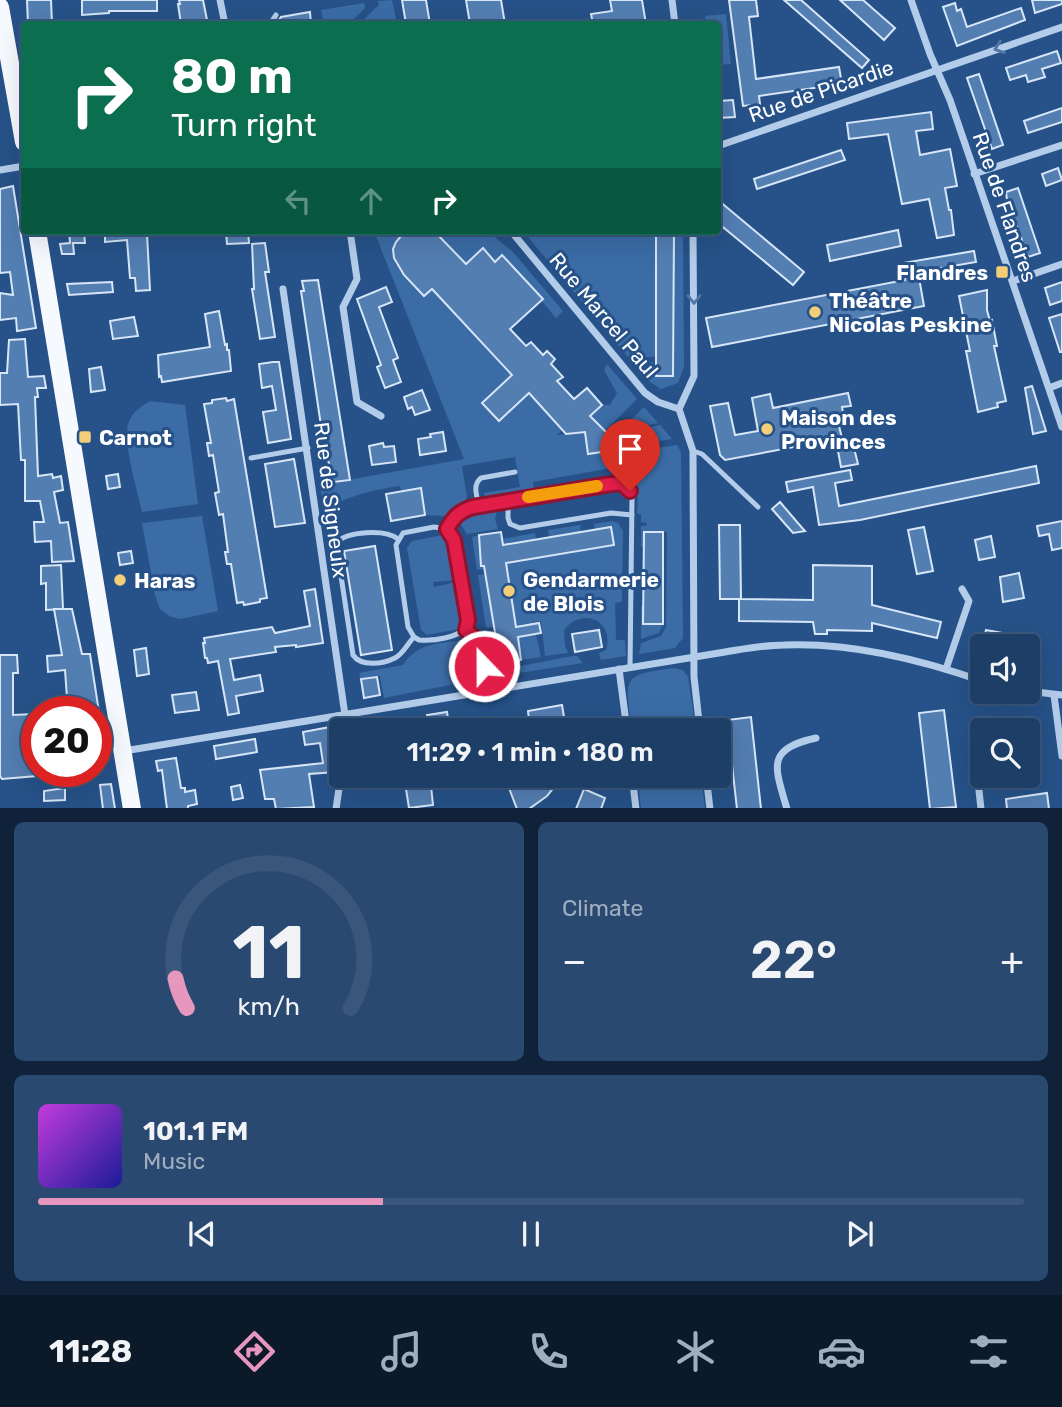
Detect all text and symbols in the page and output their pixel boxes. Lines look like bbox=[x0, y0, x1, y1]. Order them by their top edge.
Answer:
one-way arrow bbox=[994, 40, 1006, 54]
text: 80 m bbox=[171, 47, 293, 105]
icon: right bbox=[56, 49, 147, 140]
street label: Rue de Picardie bbox=[745, 55, 897, 127]
text: Turn right bbox=[171, 106, 316, 144]
street label: Rue de Flandres bbox=[968, 129, 1042, 285]
icon: left bbox=[279, 182, 317, 220]
icon: ahead bbox=[352, 182, 390, 220]
icon: right bbox=[425, 182, 463, 220]
street label: Rue Marcel Paul bbox=[544, 247, 664, 383]
place label: Flandres bbox=[896, 260, 988, 285]
marker: Flandres bbox=[994, 264, 1010, 280]
place label: Théâtre Nicolas Peskine bbox=[829, 288, 992, 337]
one-way arrow bbox=[686, 294, 702, 305]
marker: Théâtre Nicolas Peskine bbox=[807, 304, 823, 320]
place label: Maison des Provinces bbox=[781, 405, 897, 454]
pin bbox=[600, 419, 660, 491]
street label: Rue de Signeulx bbox=[309, 421, 353, 579]
marker: Maison des Provinces bbox=[759, 421, 775, 437]
place label: Carnot bbox=[99, 425, 172, 450]
marker: Carnot bbox=[77, 429, 93, 445]
icon: arrive bbox=[611, 430, 649, 468]
place label: Gendarmerie de Blois bbox=[523, 567, 659, 616]
place label: Haras bbox=[134, 568, 195, 593]
marker: Haras bbox=[112, 572, 128, 588]
marker: Gendarmerie de Blois bbox=[501, 583, 517, 599]
position arrow bbox=[447, 629, 521, 703]
map controls bbox=[970, 634, 1040, 788]
button: sound bbox=[970, 634, 1040, 704]
speed limit sign: 20 bbox=[21, 696, 112, 787]
button: search bbox=[970, 718, 1040, 788]
text: 11:29 · 1 min · 180 m bbox=[406, 737, 654, 768]
text: Climate bbox=[562, 894, 643, 922]
text: 11 bbox=[233, 910, 305, 996]
text: 22° bbox=[750, 929, 837, 991]
text: − bbox=[562, 938, 587, 984]
text: + bbox=[1000, 938, 1024, 984]
text: km/h bbox=[238, 991, 300, 1020]
text: 101.1 FM bbox=[143, 1116, 248, 1147]
text: Music bbox=[143, 1147, 205, 1175]
icon: previous bbox=[183, 1215, 221, 1253]
icon: pause bbox=[512, 1215, 550, 1253]
icon: next bbox=[841, 1215, 879, 1253]
icon: directions bbox=[230, 1327, 279, 1376]
icon: music bbox=[377, 1327, 426, 1376]
icon: phone bbox=[524, 1327, 573, 1376]
icon: climate bbox=[671, 1327, 720, 1376]
icon: car bbox=[817, 1327, 866, 1376]
icon: filters bbox=[964, 1327, 1013, 1376]
text: 11:28 bbox=[49, 1332, 133, 1370]

